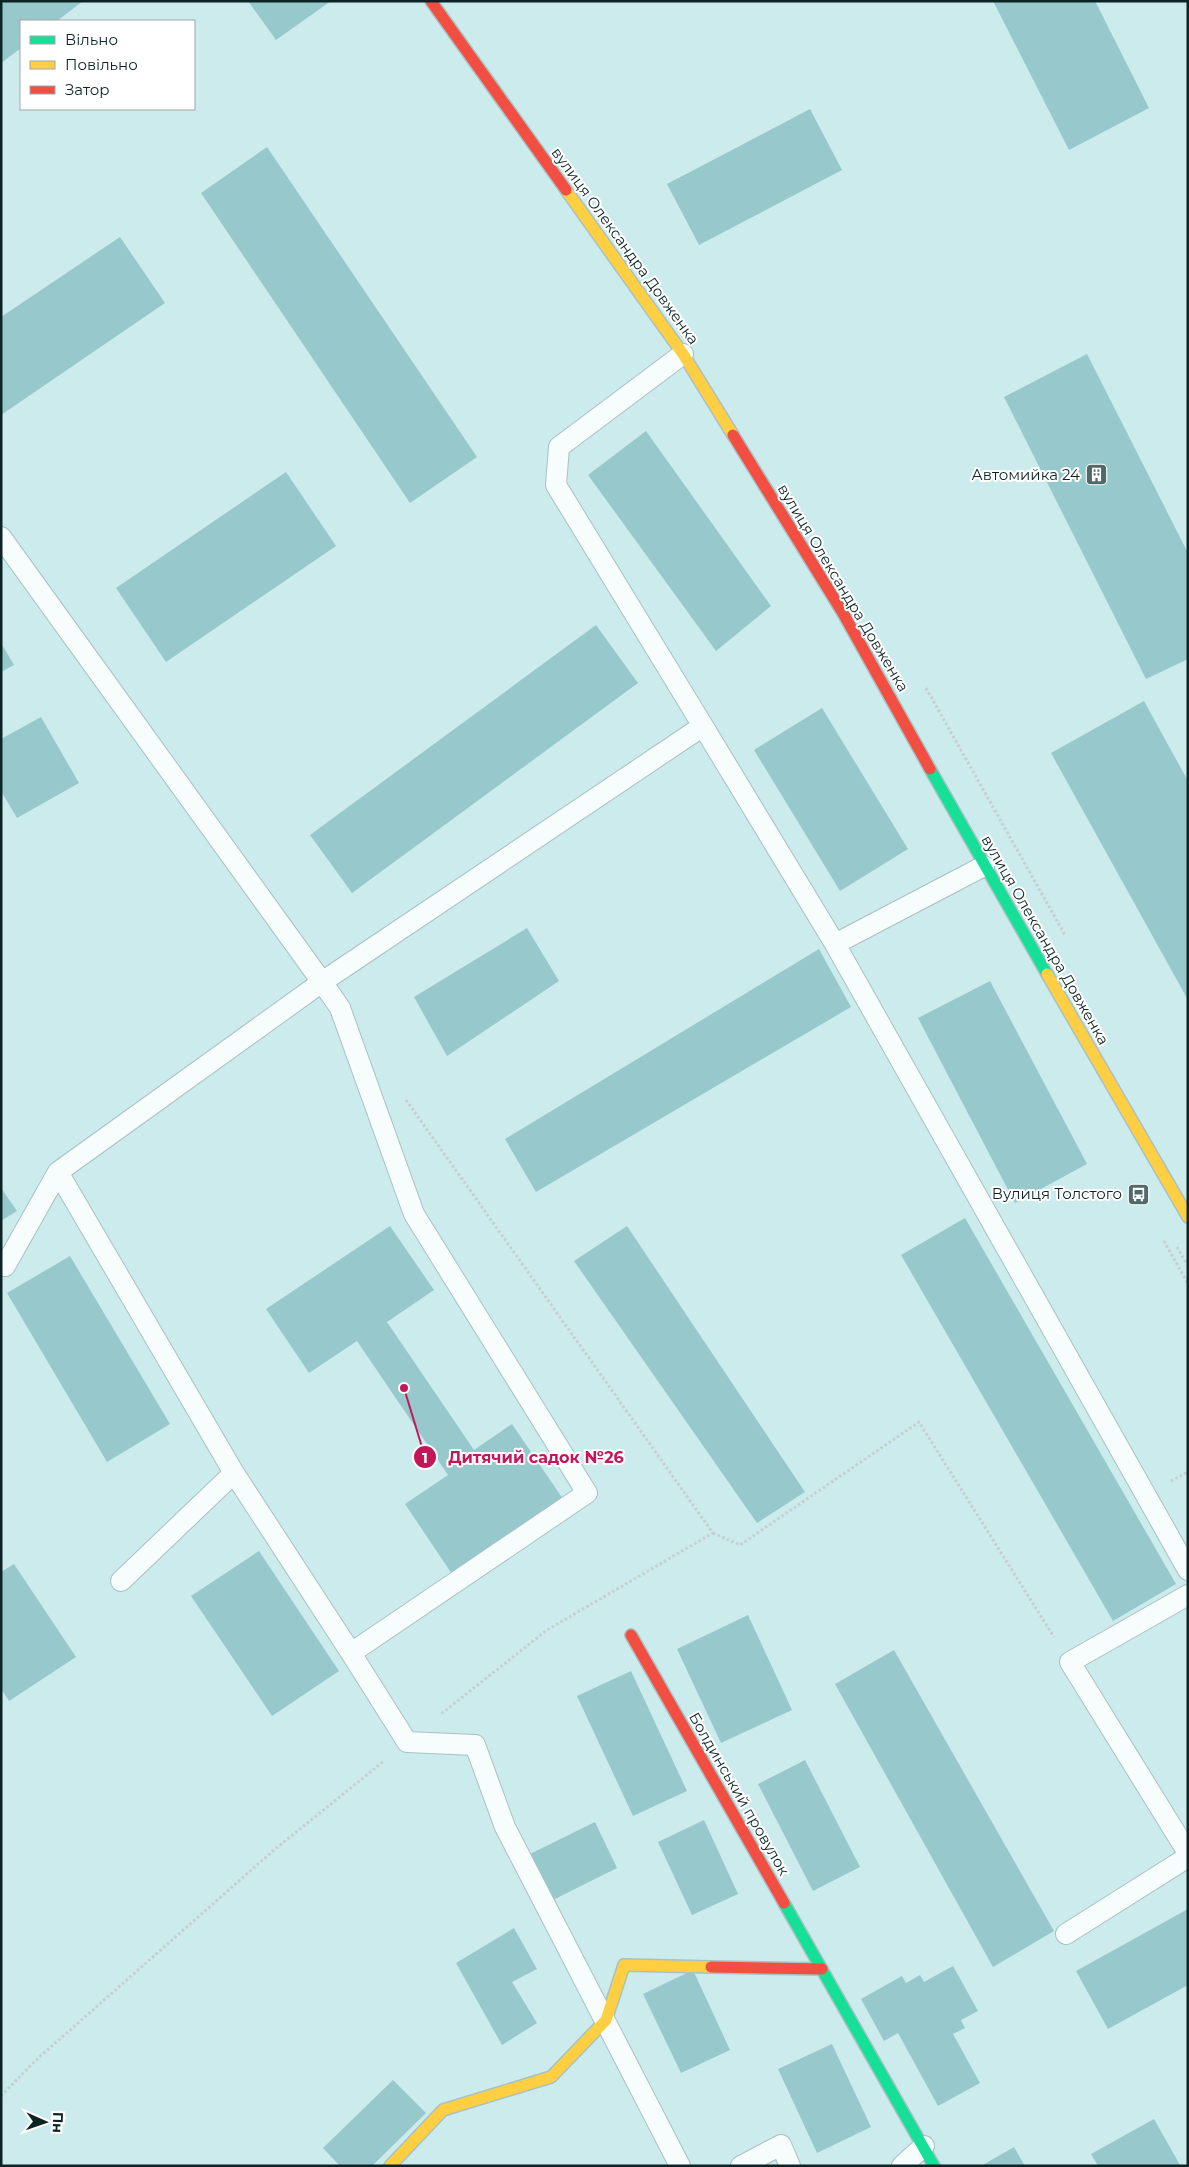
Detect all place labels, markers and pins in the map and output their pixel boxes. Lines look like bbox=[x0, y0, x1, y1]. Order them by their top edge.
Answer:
building icon: Автомийка 24 bbox=[1084, 463, 1108, 487]
place label: Автомийка 24 bbox=[972, 465, 1080, 484]
bus stop icon: Вулиця Толстого bbox=[1126, 1182, 1150, 1206]
place label: Вулиця Толстого bbox=[992, 1184, 1122, 1203]
callout: Дитячий садок №26 bbox=[413, 1442, 633, 1473]

